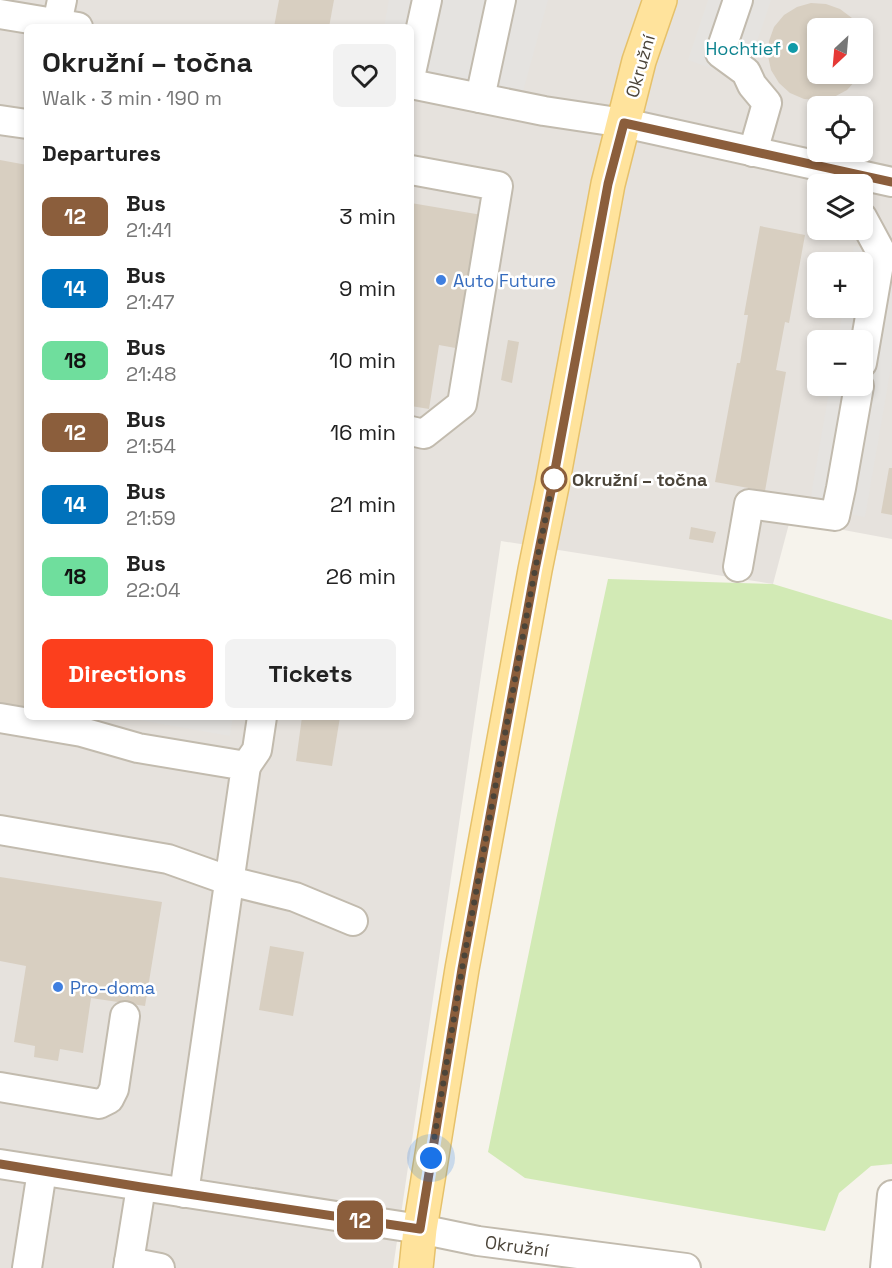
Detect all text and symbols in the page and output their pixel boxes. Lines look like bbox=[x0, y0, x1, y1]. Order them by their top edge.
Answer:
north arrow bbox=[807, 18, 873, 84]
map controls bbox=[807, 18, 873, 396]
street label: Okružní bbox=[620, 31, 660, 100]
place label: Hochtief bbox=[706, 37, 781, 60]
marker: Hochtief bbox=[786, 41, 800, 55]
text: Okružní – točna bbox=[42, 44, 253, 80]
button: heart bbox=[333, 44, 396, 107]
text: Walk · 3 min · 190 m bbox=[42, 85, 222, 111]
button: locate bbox=[807, 96, 873, 162]
text: Departures bbox=[42, 139, 161, 167]
button: layers bbox=[807, 174, 873, 240]
text: Bus bbox=[126, 189, 166, 217]
text: 3 min bbox=[339, 202, 396, 230]
text: 12 bbox=[64, 203, 86, 230]
text: 21:41 bbox=[126, 217, 172, 243]
button: + bbox=[807, 252, 873, 318]
text: Bus bbox=[126, 261, 166, 289]
place label: Auto Future bbox=[453, 269, 556, 292]
marker: Auto Future bbox=[434, 273, 448, 287]
text: 9 min bbox=[339, 274, 396, 302]
text: 14 bbox=[64, 275, 86, 302]
text: 21:47 bbox=[126, 289, 175, 315]
button: − bbox=[807, 330, 873, 396]
text: Bus bbox=[126, 333, 166, 361]
text: 10 min bbox=[329, 346, 396, 374]
text: 18 bbox=[64, 347, 86, 374]
text: 21:48 bbox=[126, 361, 176, 387]
text: Bus bbox=[126, 405, 166, 433]
text: 16 min bbox=[330, 418, 396, 446]
text: 12 bbox=[64, 419, 86, 446]
text: 21:54 bbox=[126, 433, 176, 459]
marker: Okružní – točna bbox=[541, 466, 567, 492]
place label: Okružní – točna bbox=[572, 468, 708, 491]
text: Bus bbox=[126, 477, 166, 505]
text: 21 min bbox=[330, 490, 396, 518]
text: 14 bbox=[64, 491, 86, 518]
text: 21:59 bbox=[126, 505, 176, 531]
text: Bus bbox=[126, 549, 166, 577]
text: 26 min bbox=[326, 562, 396, 590]
text: 18 bbox=[64, 563, 86, 590]
text: 22:04 bbox=[126, 577, 181, 603]
button: Directions bbox=[42, 639, 213, 708]
button: Tickets bbox=[225, 639, 396, 708]
place label: Pro-doma bbox=[70, 976, 155, 999]
marker: Pro-doma bbox=[51, 980, 65, 994]
your location bbox=[416, 1143, 446, 1173]
line badge: 12 bbox=[333, 1200, 387, 1240]
text: 12 bbox=[349, 1207, 371, 1234]
street label: Okružní bbox=[484, 1230, 551, 1262]

